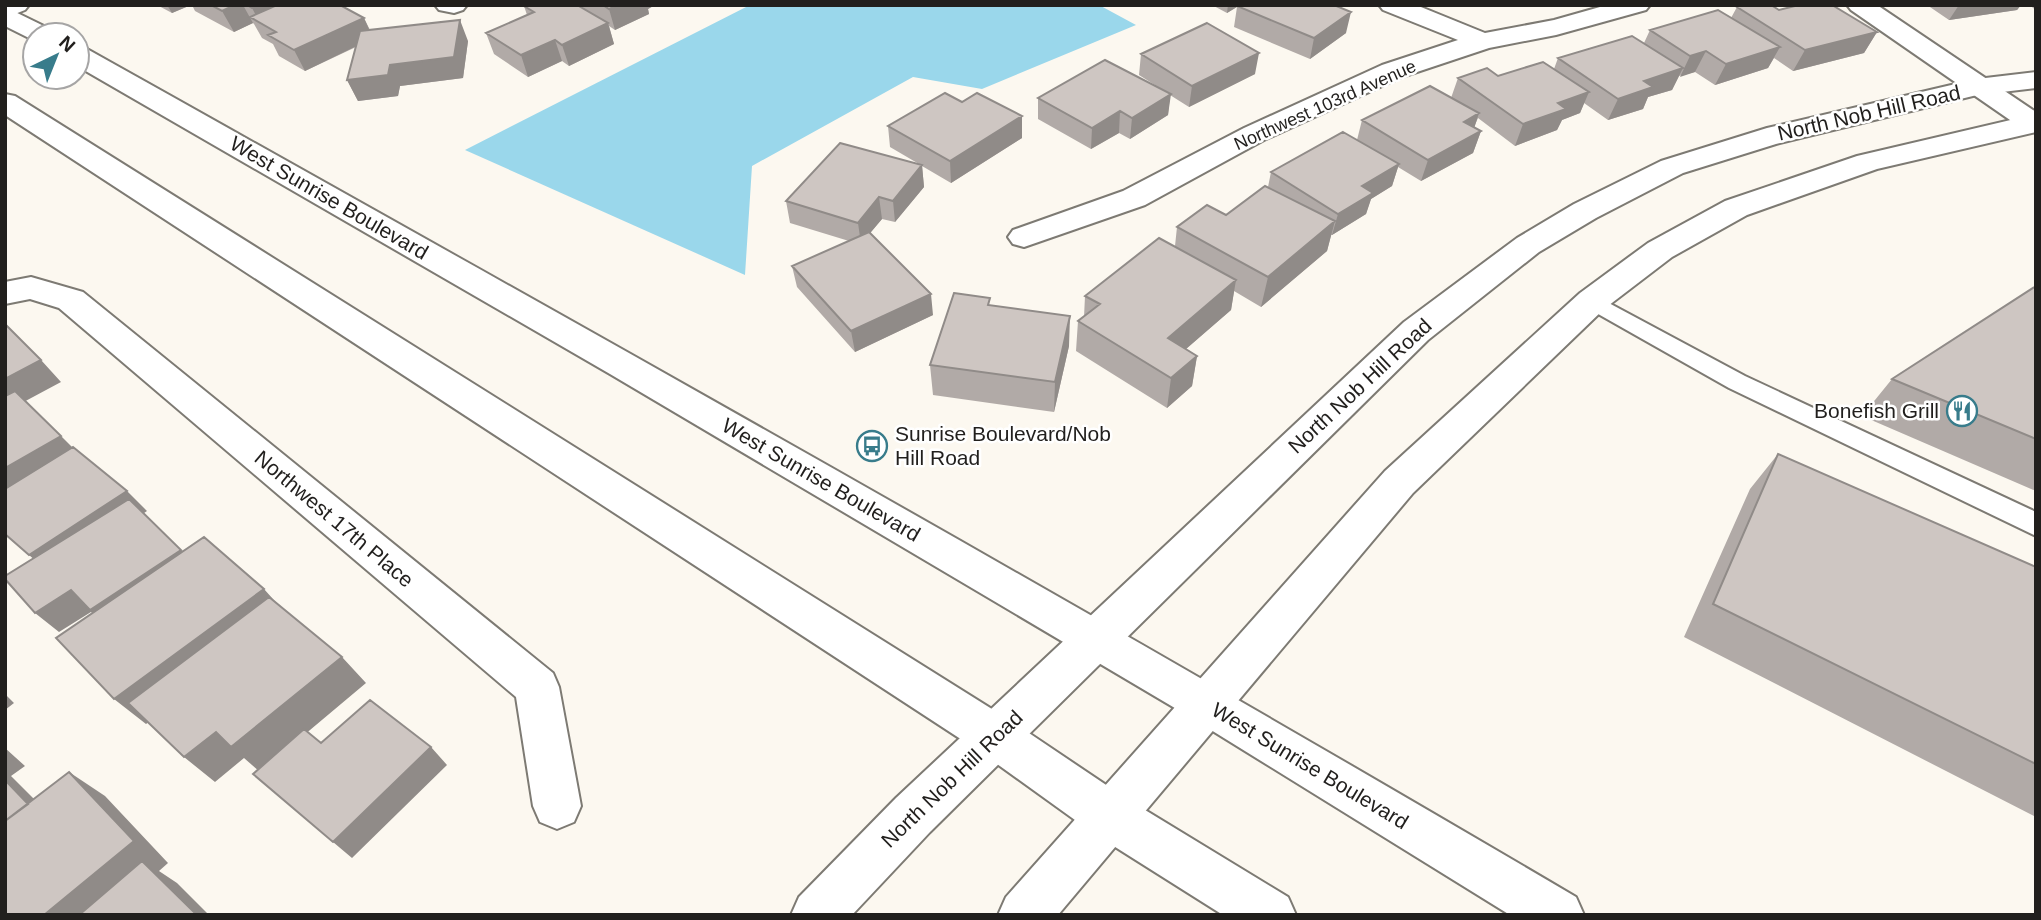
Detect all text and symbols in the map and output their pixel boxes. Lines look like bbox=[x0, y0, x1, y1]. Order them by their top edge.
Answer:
north arrow bbox=[21, 21, 91, 91]
text: N bbox=[55, 32, 79, 56]
street label: Northwest 103rd Avenue bbox=[1231, 56, 1419, 154]
street label: North Nob Hill Road bbox=[1775, 80, 1962, 145]
street label: West Sunrise Boulevard bbox=[226, 131, 432, 264]
street label: North Nob Hill Road bbox=[1284, 314, 1436, 458]
restaurant icon: Bonefish Grill bbox=[1945, 394, 1979, 428]
place label: Bonefish Grill bbox=[1814, 399, 1939, 422]
street label: West Sunrise Boulevard bbox=[718, 413, 924, 546]
place label: Sunrise Boulevard/Nob Hill Road bbox=[895, 422, 1111, 469]
bus stop icon: Sunrise Boulevard/Nob Hill Road bbox=[855, 429, 889, 463]
street label: Northwest 17th Place bbox=[250, 446, 418, 592]
street label: West Sunrise Boulevard bbox=[1208, 698, 1413, 833]
street label: North Nob Hill Road bbox=[876, 706, 1027, 852]

